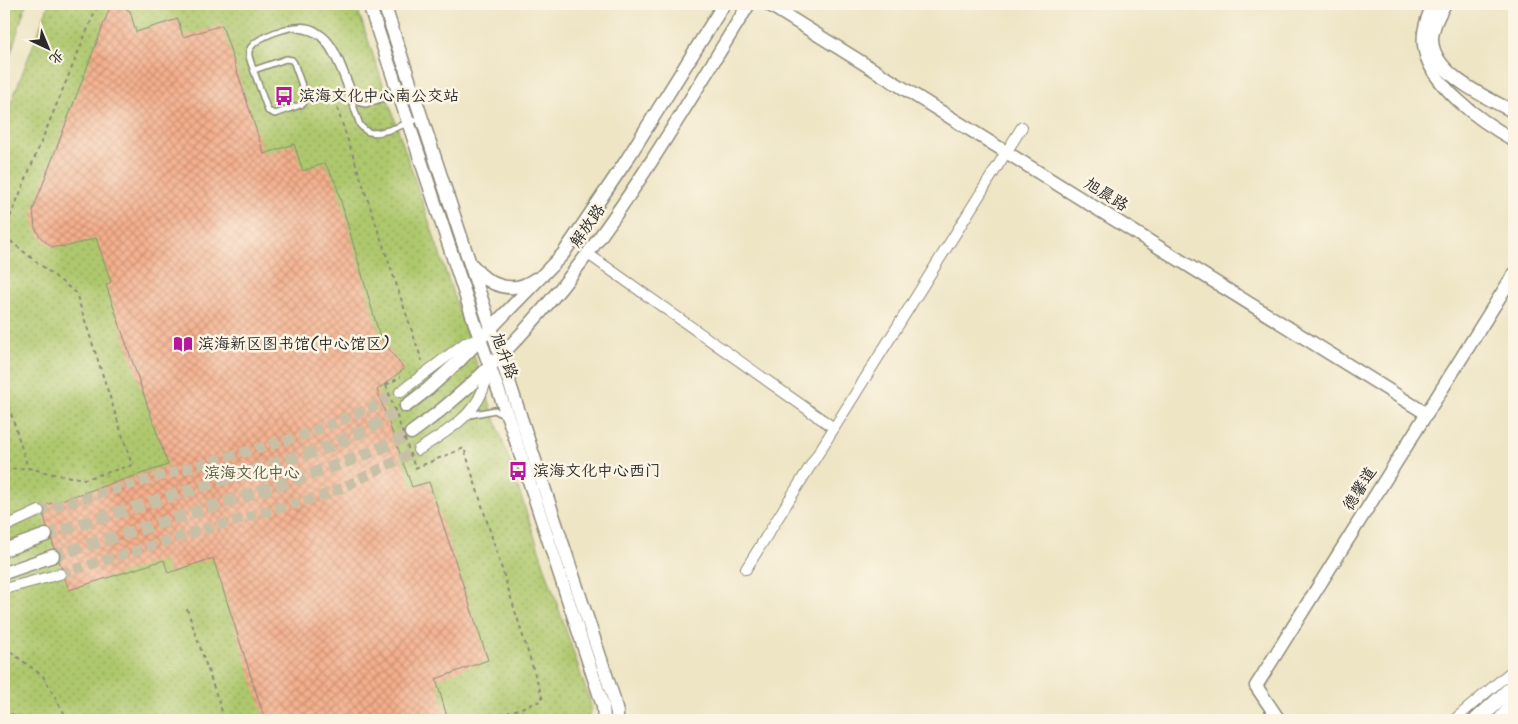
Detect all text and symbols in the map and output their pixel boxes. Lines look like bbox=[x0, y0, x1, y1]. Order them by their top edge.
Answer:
north arrow bbox=[22, 22, 72, 72]
text: 北 bbox=[44, 44, 69, 69]
place label: 滨海文化中心南公交站 bbox=[299, 84, 459, 109]
bus stop icon: 滨海文化中心南公交站 bbox=[273, 85, 295, 107]
street label: 旭晨路 bbox=[1079, 172, 1133, 218]
street label: 解放路 bbox=[564, 199, 612, 253]
street label: 旭升路 bbox=[484, 329, 524, 383]
place label: 滨海新区图书馆(中心馆区) bbox=[198, 332, 390, 357]
library icon: 滨海新区图书馆(中心馆区) bbox=[172, 333, 194, 355]
place label: 滨海文化中心西门 bbox=[533, 459, 661, 484]
bus stop icon: 滨海文化中心西门 bbox=[507, 460, 529, 482]
park label: 滨海文化中心 bbox=[204, 461, 300, 486]
street label: 德馨道 bbox=[1337, 462, 1383, 516]

